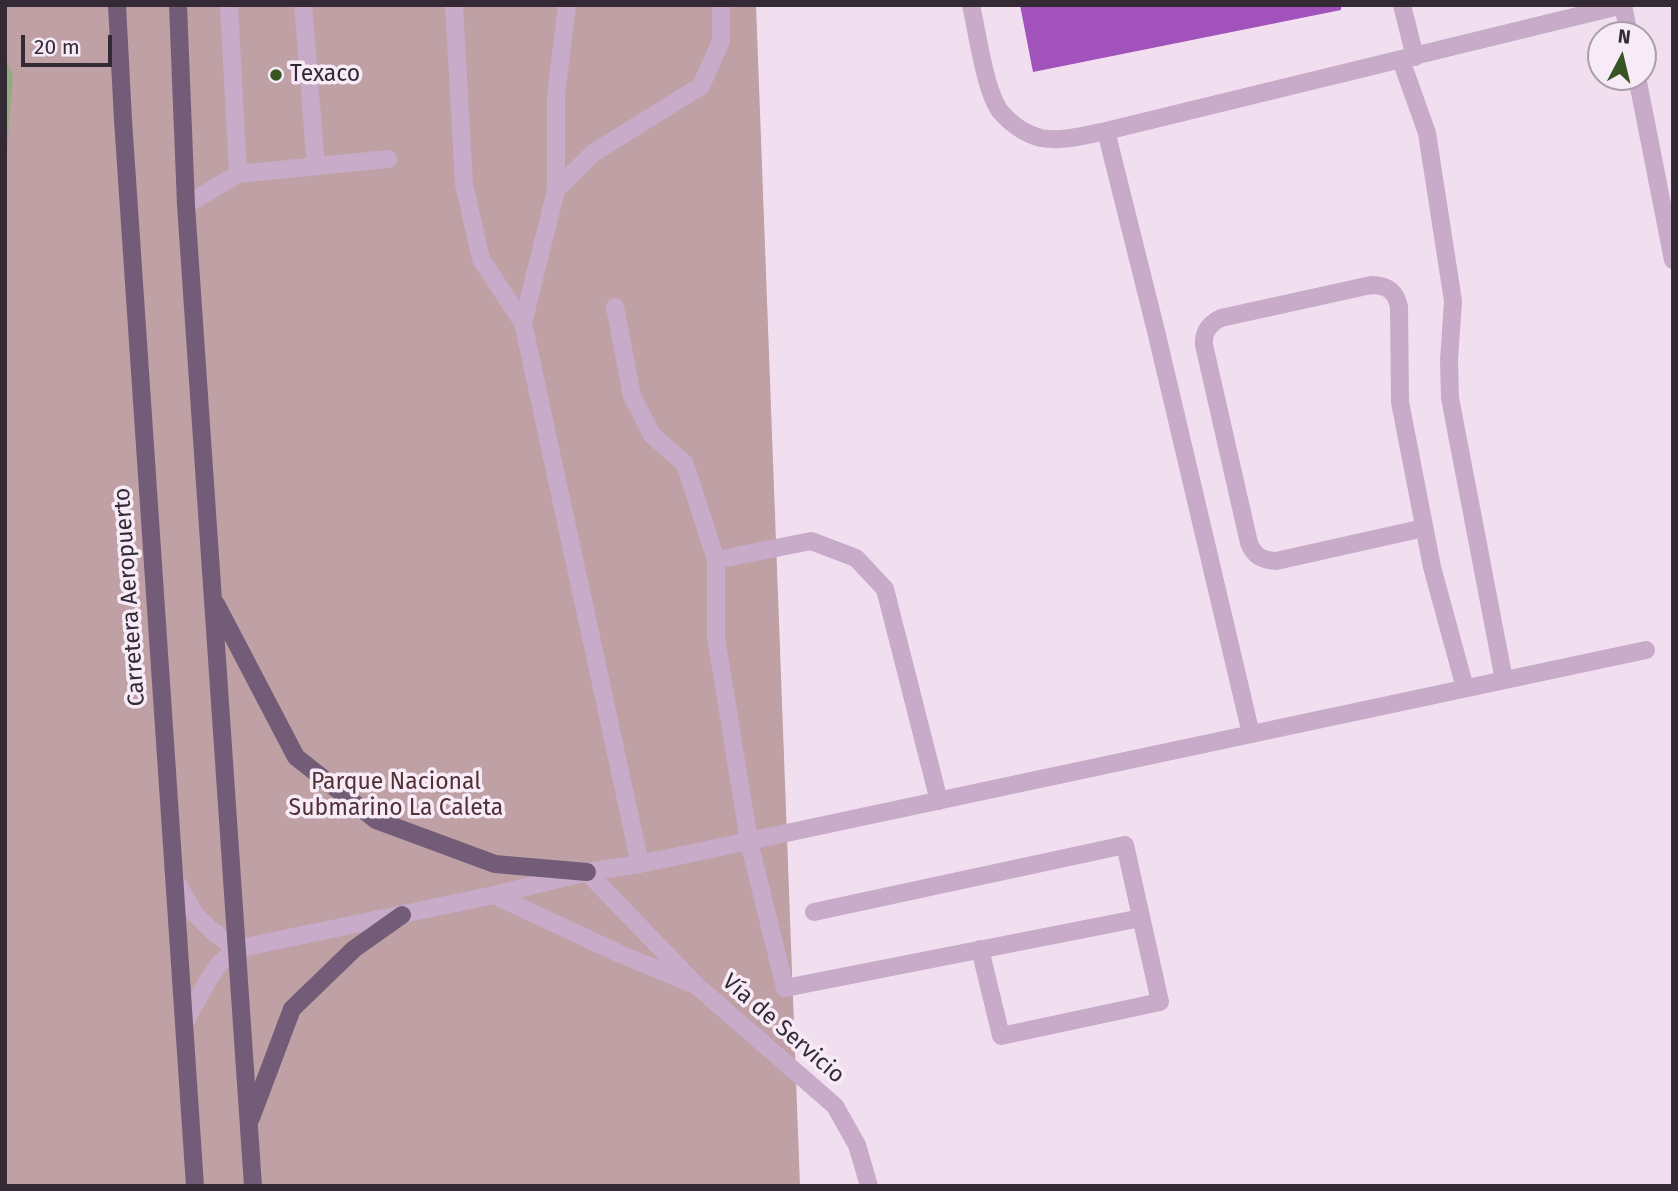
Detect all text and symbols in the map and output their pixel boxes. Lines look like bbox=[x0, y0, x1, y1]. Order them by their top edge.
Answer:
scale bar bbox=[24, 21, 116, 65]
north arrow bbox=[1587, 21, 1657, 91]
text: N bbox=[1617, 24, 1632, 49]
text: 20 m bbox=[34, 34, 80, 60]
place label: Texaco bbox=[290, 61, 360, 89]
marker: Texaco bbox=[268, 67, 284, 83]
street label: Carretera Aeropuerto bbox=[109, 487, 151, 707]
park label: Parque Nacional Submarino La Caleta bbox=[289, 769, 503, 823]
street label: Vía de Servicio bbox=[716, 968, 850, 1090]

